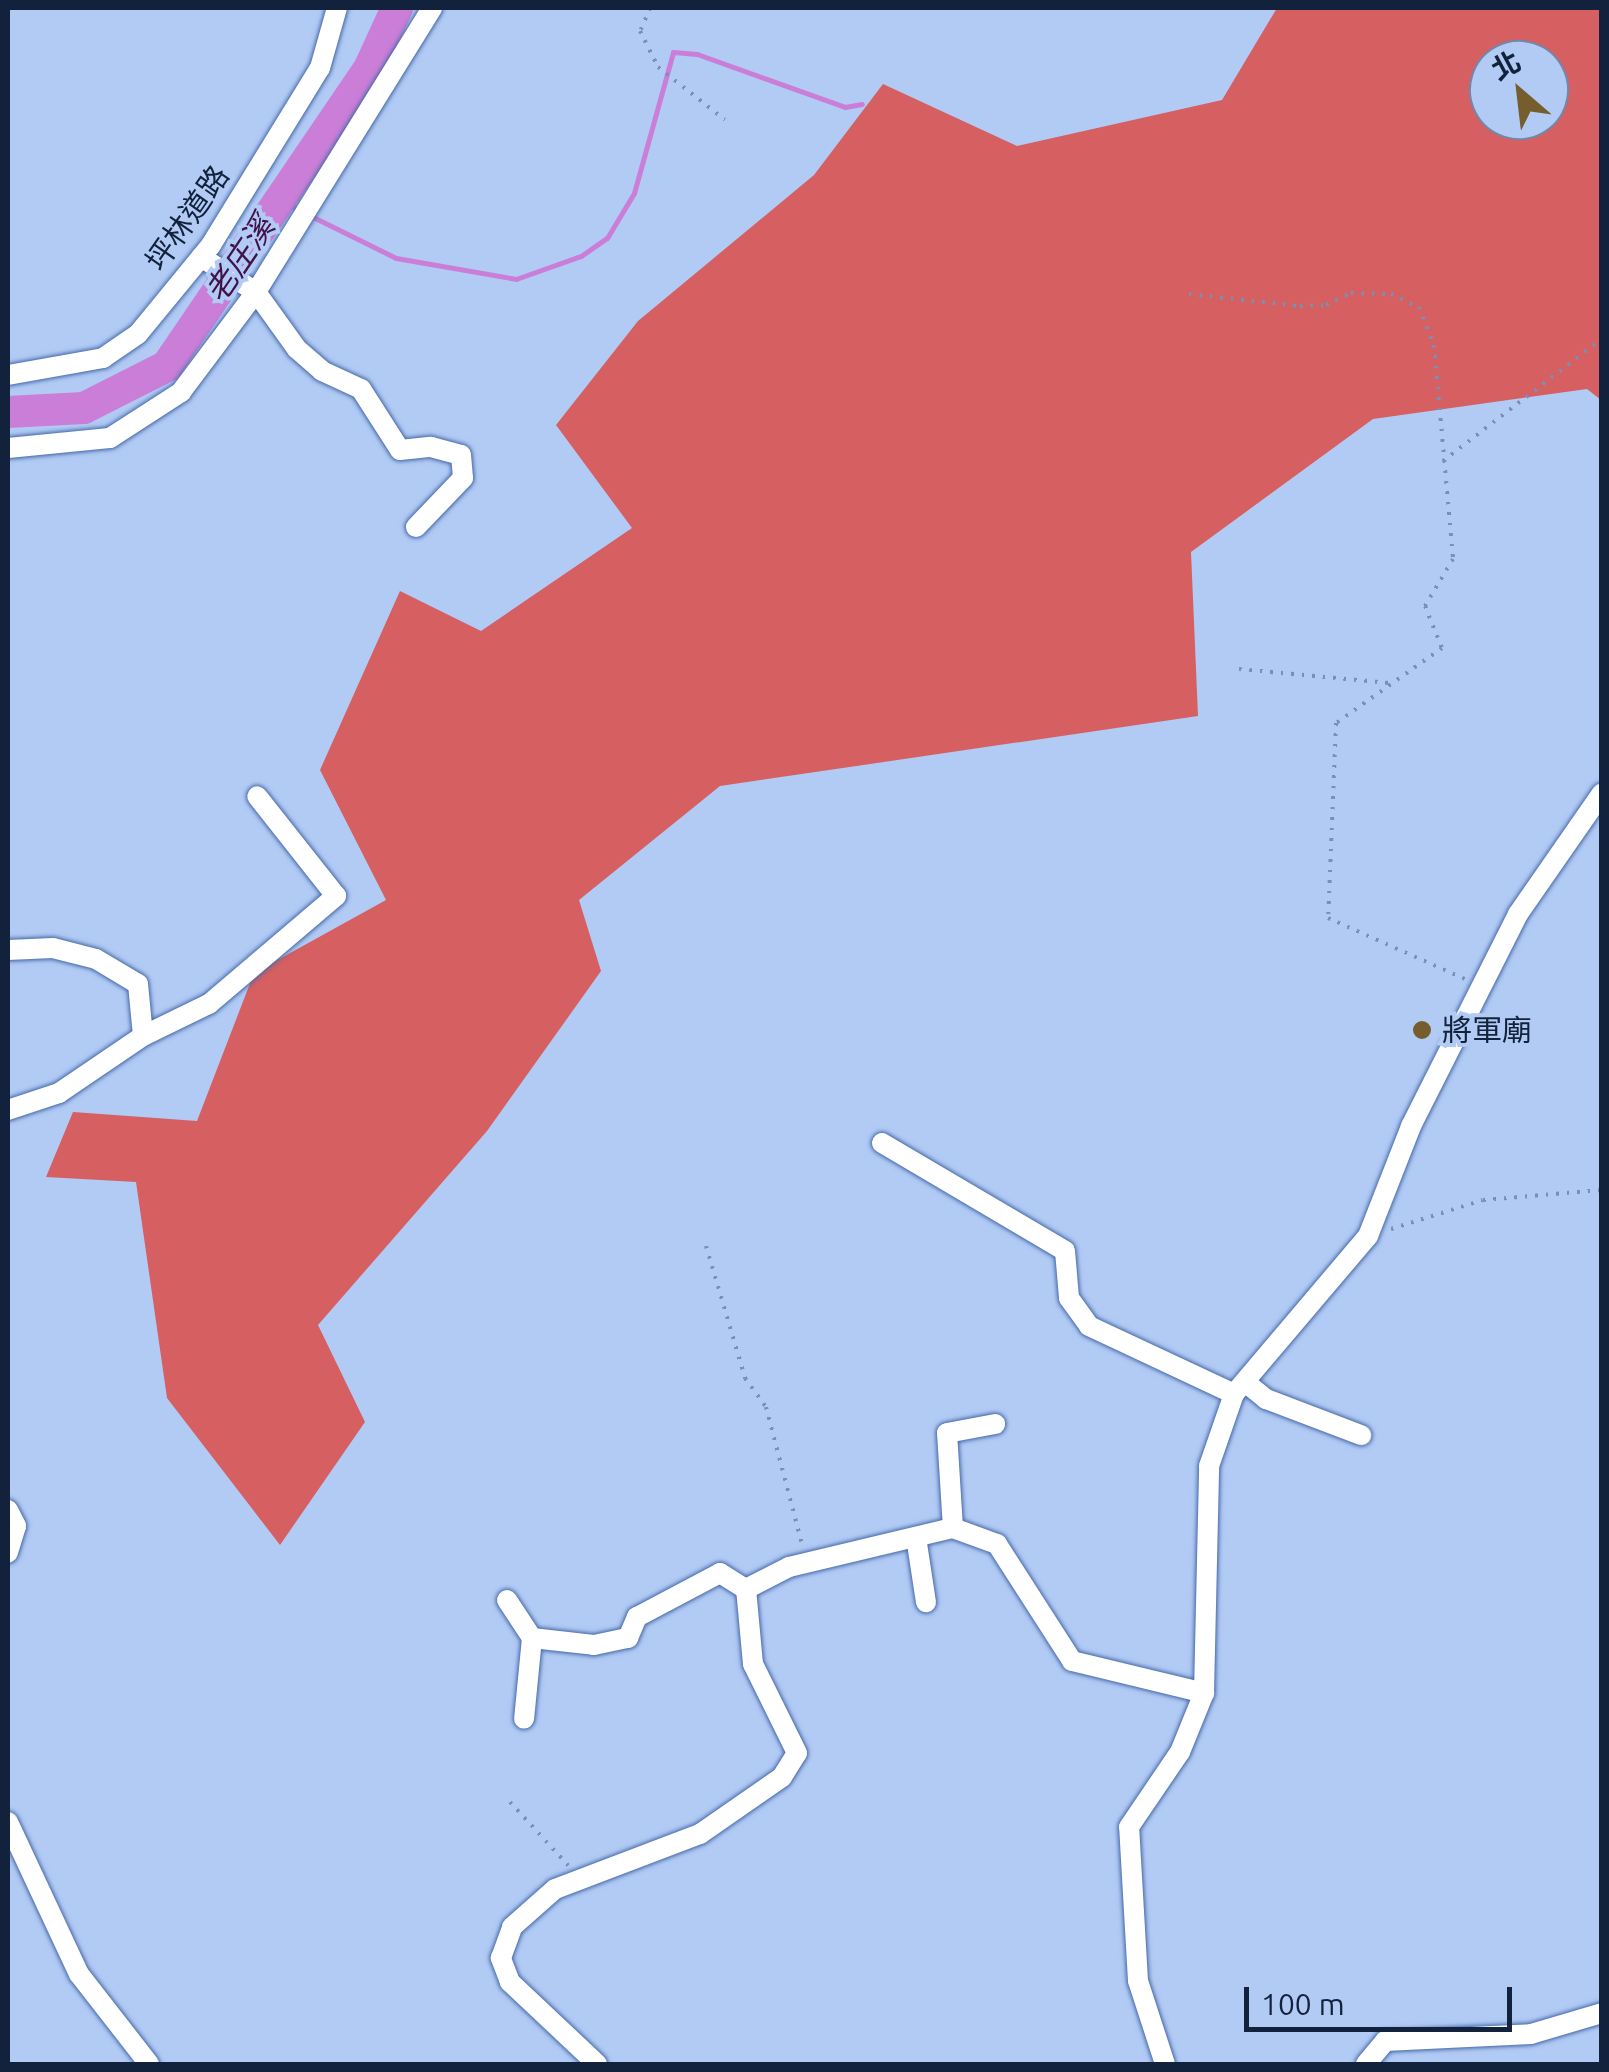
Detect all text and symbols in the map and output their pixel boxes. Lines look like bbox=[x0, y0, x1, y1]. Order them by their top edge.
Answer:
north arrow bbox=[1469, 40, 1569, 140]
text: 北 bbox=[1486, 45, 1525, 85]
street label: 坪林道路 bbox=[138, 159, 236, 277]
water label: 老庄溪 bbox=[196, 208, 282, 310]
place label: 將軍廟 bbox=[1442, 1012, 1532, 1048]
marker: 將軍廟 bbox=[1411, 1019, 1433, 1041]
scale bar bbox=[1249, 1967, 1516, 2029]
text: 100 m bbox=[1261, 1987, 1345, 2021]

